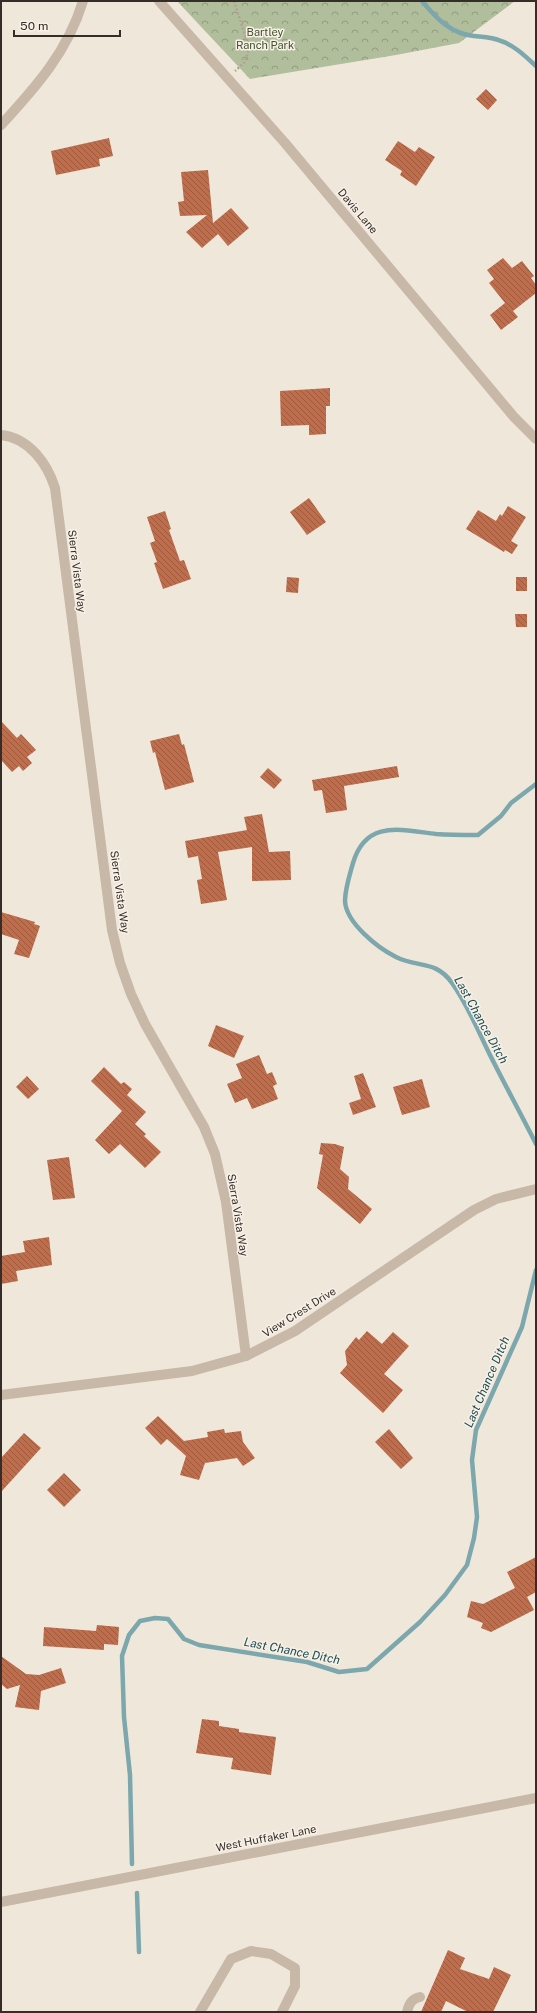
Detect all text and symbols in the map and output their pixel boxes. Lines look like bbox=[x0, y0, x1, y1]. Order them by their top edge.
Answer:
scale bar bbox=[14, 12, 120, 38]
text: 50 m bbox=[20, 19, 48, 33]
park label: Bartley Ranch Park bbox=[236, 26, 294, 51]
street label: Davis Lane bbox=[336, 186, 380, 236]
street label: Sierra Vista Way bbox=[66, 529, 88, 613]
street label: Sierra Vista Way bbox=[108, 850, 132, 934]
water label: Last Chance Ditch bbox=[451, 974, 511, 1066]
street label: Sierra Vista Way bbox=[226, 1173, 250, 1257]
street label: View Crest Drive bbox=[260, 1285, 338, 1339]
water label: Last Chance Ditch bbox=[461, 1334, 513, 1430]
water label: Last Chance Ditch bbox=[243, 1635, 341, 1667]
street label: West Huffaker Lane bbox=[215, 1822, 317, 1854]

